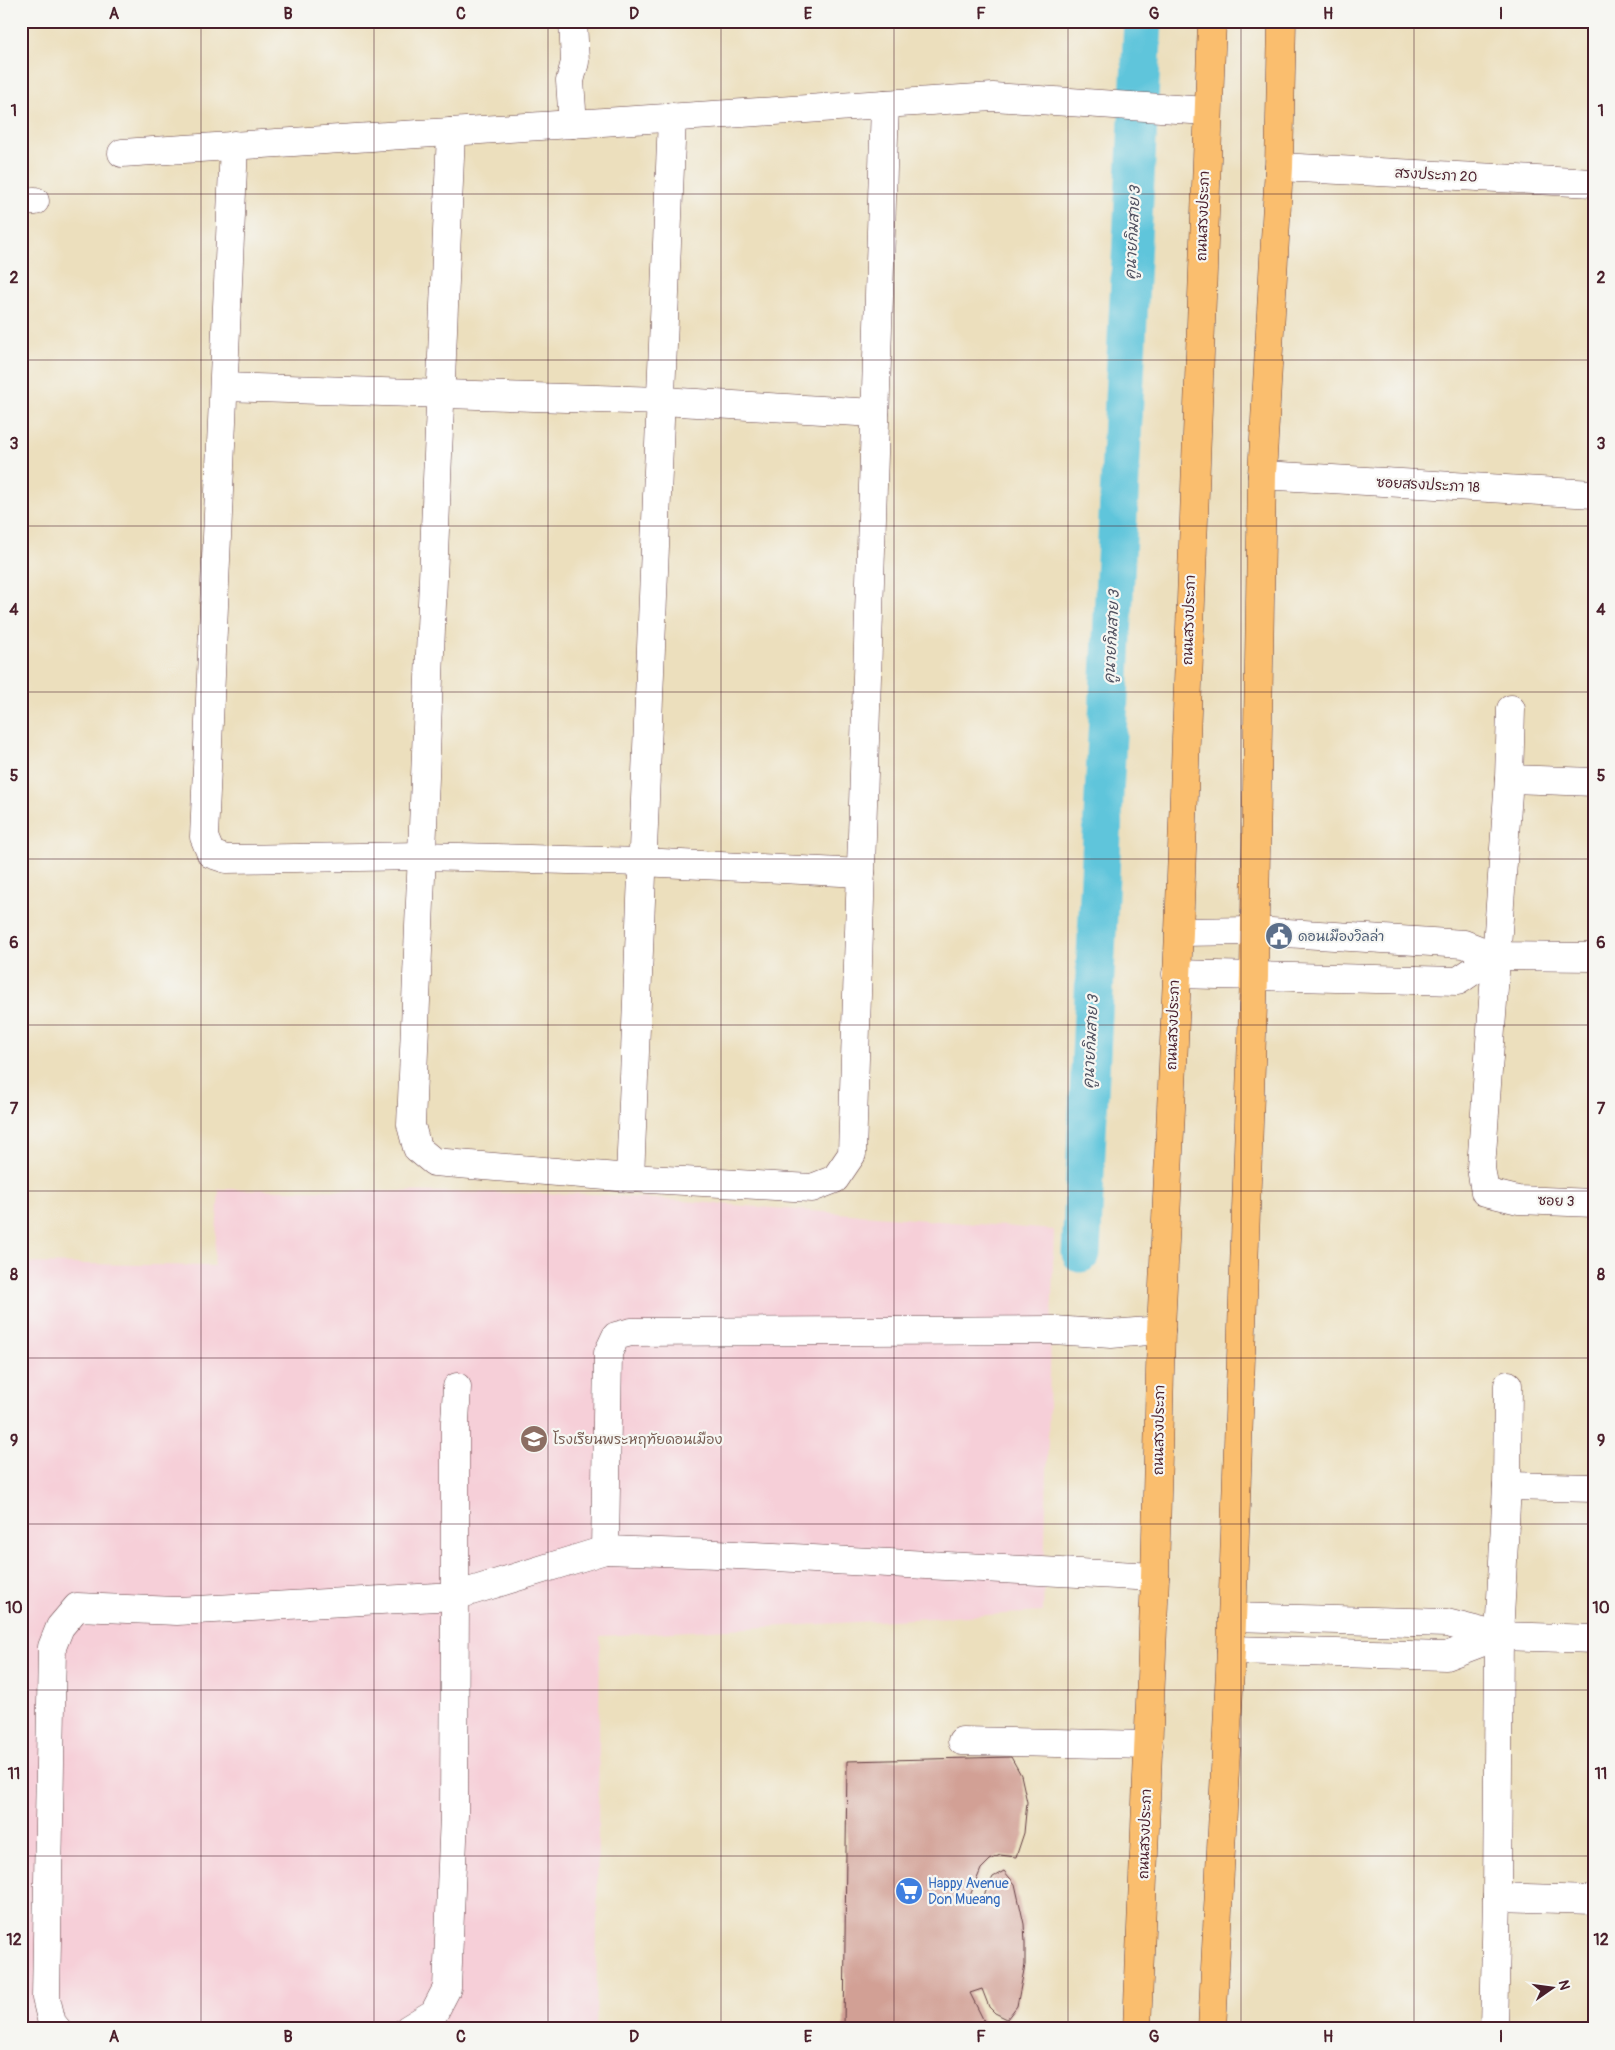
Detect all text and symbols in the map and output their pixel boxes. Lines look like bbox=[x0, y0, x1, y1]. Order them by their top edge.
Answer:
text: A bbox=[109, 4, 120, 24]
text: B bbox=[283, 4, 293, 24]
text: C bbox=[456, 4, 466, 24]
text: D bbox=[629, 4, 639, 24]
text: E bbox=[804, 4, 813, 24]
text: F bbox=[976, 4, 986, 24]
text: G bbox=[1149, 4, 1160, 24]
text: H bbox=[1323, 4, 1333, 24]
text: I bbox=[1499, 4, 1503, 24]
text: 1 bbox=[11, 101, 17, 121]
text: 1 bbox=[1598, 101, 1604, 121]
street label: สรงประภา 20 bbox=[1394, 164, 1478, 186]
street label: ถนนสรงประภา bbox=[1193, 171, 1213, 261]
water label: คูนายกิมสาย 3 bbox=[1121, 184, 1146, 280]
text: 2 bbox=[10, 268, 19, 288]
text: 2 bbox=[1597, 268, 1606, 288]
text: 3 bbox=[10, 434, 19, 454]
text: 3 bbox=[1597, 434, 1606, 454]
street label: ซอยสรงประภา 18 bbox=[1376, 474, 1480, 496]
street label: ถนนสรงประภา bbox=[1179, 575, 1199, 665]
water label: คูนายกิมสาย 3 bbox=[1100, 588, 1125, 684]
text: 4 bbox=[9, 600, 19, 620]
text: 4 bbox=[1596, 600, 1606, 620]
text: 5 bbox=[10, 766, 19, 786]
text: 5 bbox=[1597, 766, 1606, 786]
public building icon: ดอนเมืองวิลล่า bbox=[1264, 921, 1294, 951]
place label: ดอนเมืองวิลล่า bbox=[1298, 928, 1384, 945]
text: 6 bbox=[9, 933, 19, 953]
text: 6 bbox=[1596, 933, 1606, 953]
street label: ถนนสรงประภา bbox=[1163, 980, 1183, 1070]
water label: คูนายกิมสาย 3 bbox=[1079, 993, 1104, 1089]
text: 7 bbox=[10, 1099, 19, 1119]
text: 7 bbox=[1597, 1099, 1606, 1119]
street label: ซอย 3 bbox=[1537, 1192, 1575, 1210]
text: 8 bbox=[10, 1265, 18, 1285]
text: 8 bbox=[1597, 1265, 1605, 1285]
street label: ถนนสรงประภา bbox=[1150, 1385, 1168, 1475]
school or university icon: โรงเรียนพระหฤทัยดอนเมือง bbox=[519, 1424, 549, 1454]
place label: โรงเรียนพระหฤทัยดอนเมือง bbox=[553, 1430, 722, 1448]
text: 9 bbox=[10, 1431, 18, 1451]
text: 9 bbox=[1597, 1431, 1605, 1451]
text: 10 bbox=[5, 1598, 23, 1618]
text: 10 bbox=[1592, 1598, 1610, 1618]
text: 11 bbox=[8, 1764, 20, 1784]
text: 11 bbox=[1595, 1764, 1607, 1784]
street label: ถนนสรงประภา bbox=[1135, 1789, 1155, 1879]
place label: Happy Avenue Don Mueang bbox=[928, 1875, 1009, 1908]
supermarket icon: Happy Avenue Don Mueang bbox=[894, 1876, 924, 1906]
text: 12 bbox=[6, 1930, 22, 1950]
text: 12 bbox=[1593, 1930, 1609, 1950]
north arrow bbox=[1528, 1962, 1578, 2012]
text: N bbox=[1555, 1978, 1574, 1992]
text: A bbox=[109, 2027, 120, 2047]
text: B bbox=[283, 2027, 293, 2047]
text: C bbox=[456, 2027, 466, 2047]
text: D bbox=[629, 2027, 639, 2047]
text: E bbox=[804, 2027, 813, 2047]
text: F bbox=[976, 2027, 986, 2047]
text: G bbox=[1149, 2027, 1160, 2047]
text: H bbox=[1323, 2027, 1333, 2047]
text: I bbox=[1499, 2027, 1503, 2047]

